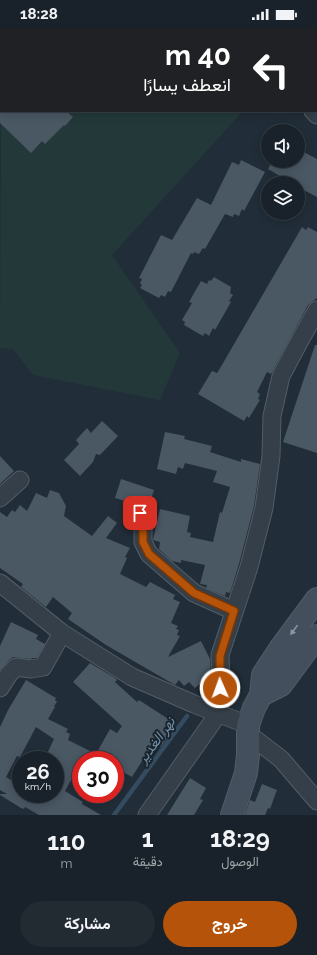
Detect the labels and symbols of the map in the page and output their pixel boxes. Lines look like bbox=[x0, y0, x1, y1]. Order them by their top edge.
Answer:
pin bbox=[123, 496, 157, 530]
one-way arrow bbox=[290, 625, 298, 636]
position arrow bbox=[199, 667, 241, 709]
water label: نهر الغدير bbox=[133, 713, 179, 767]
speed limit sign: 30 bbox=[72, 751, 124, 803]

